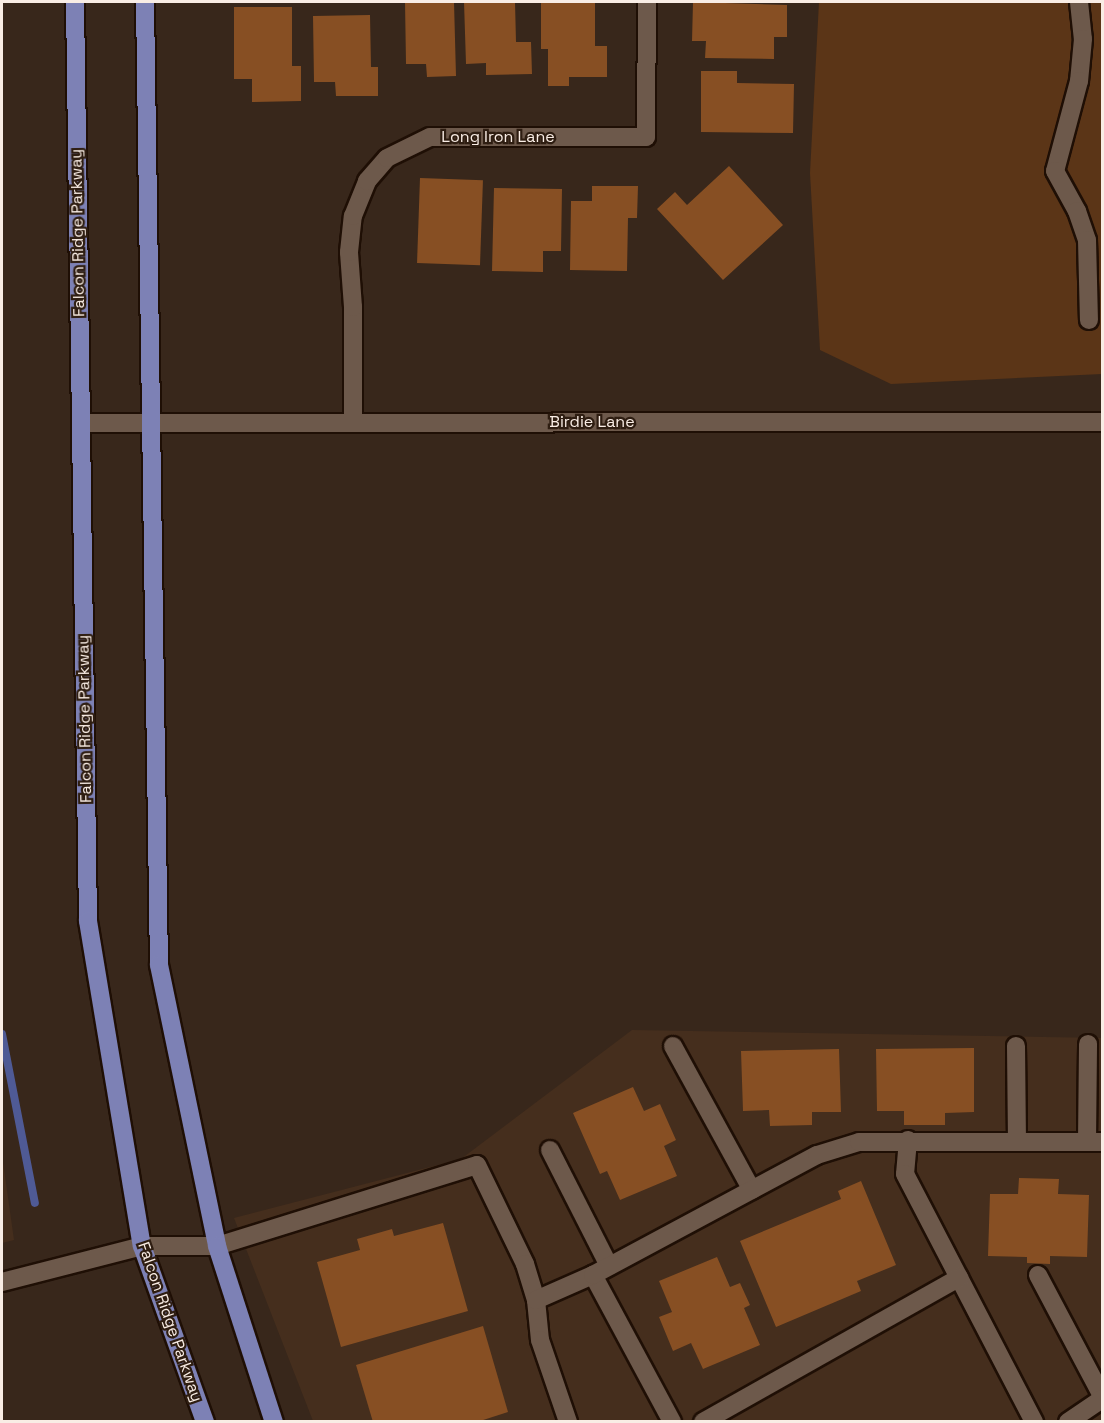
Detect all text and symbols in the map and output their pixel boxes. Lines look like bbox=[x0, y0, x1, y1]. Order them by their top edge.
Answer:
street label: Long Iron Lane bbox=[441, 127, 555, 147]
street label: Falcon Ridge Parkway bbox=[67, 149, 89, 317]
street label: Birdie Lane bbox=[549, 412, 635, 432]
street label: Falcon Ridge Parkway bbox=[74, 635, 96, 803]
street label: Falcon Ridge Parkway bbox=[134, 1239, 206, 1405]

